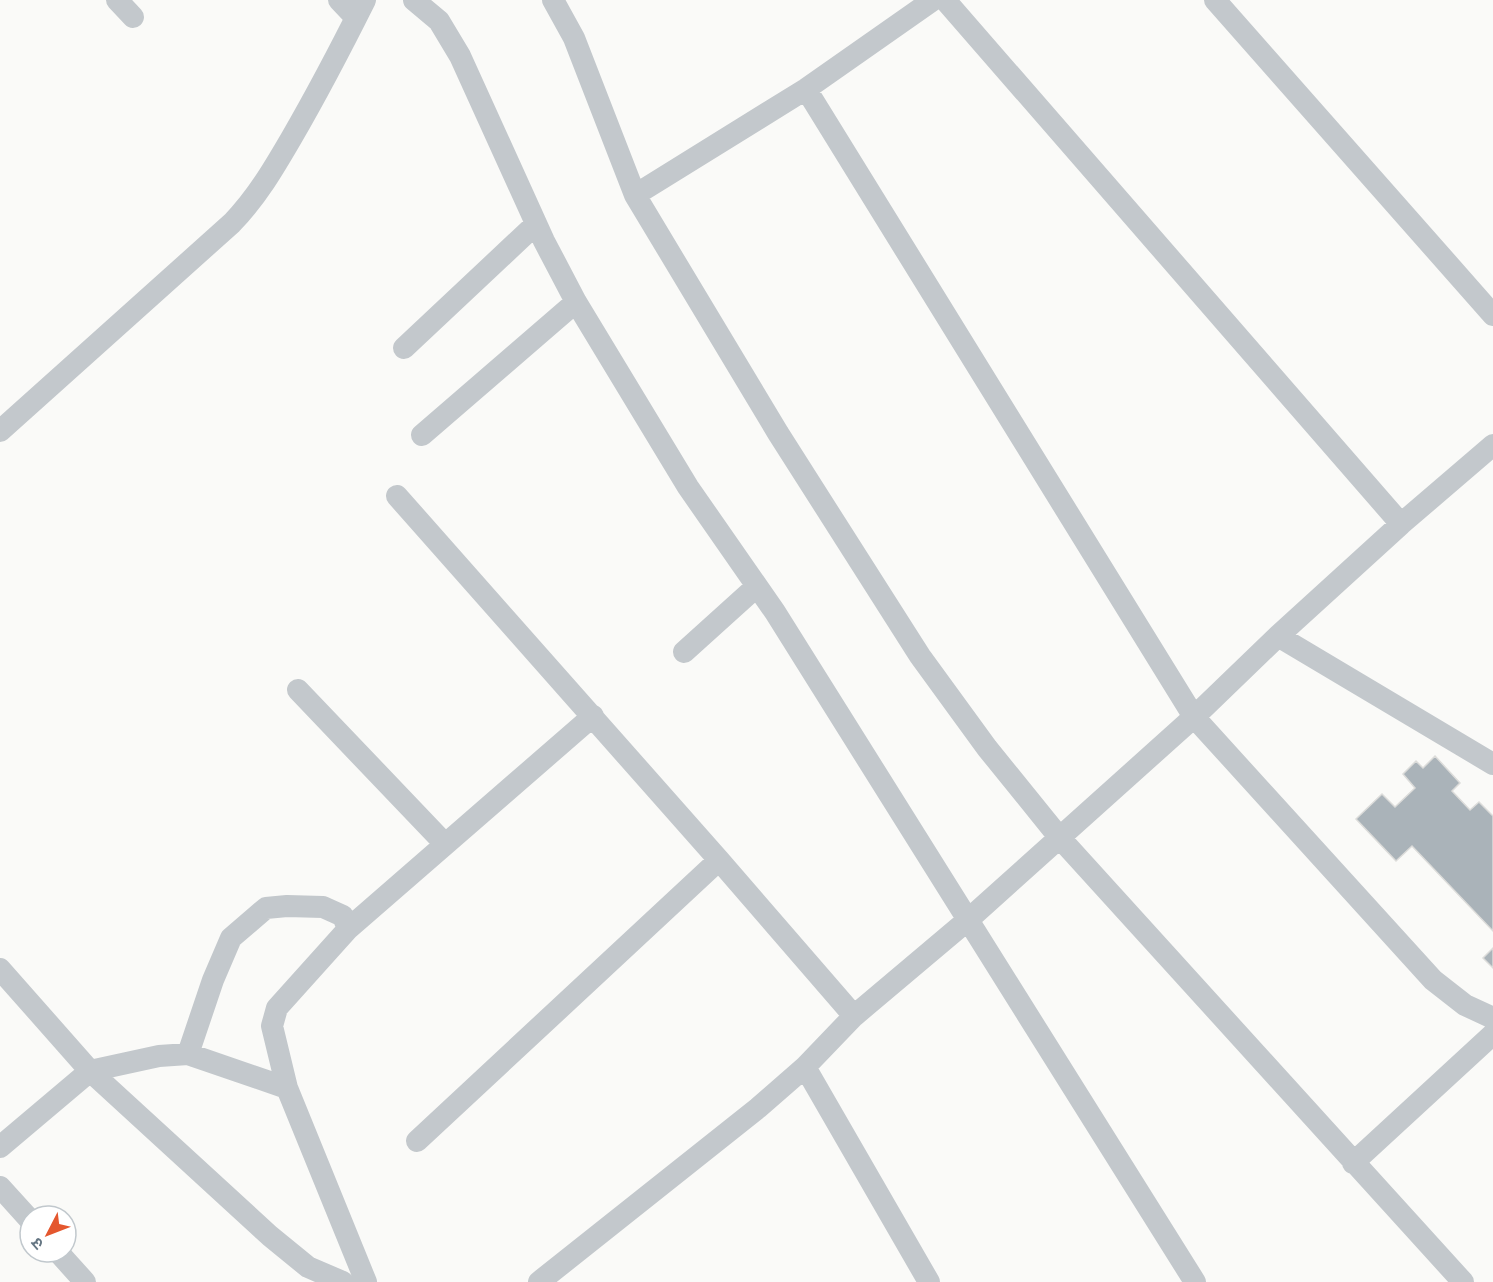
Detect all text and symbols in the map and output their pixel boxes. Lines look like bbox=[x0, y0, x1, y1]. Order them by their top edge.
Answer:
north arrow bbox=[18, 1204, 78, 1264]
text: उ bbox=[27, 1233, 48, 1253]

